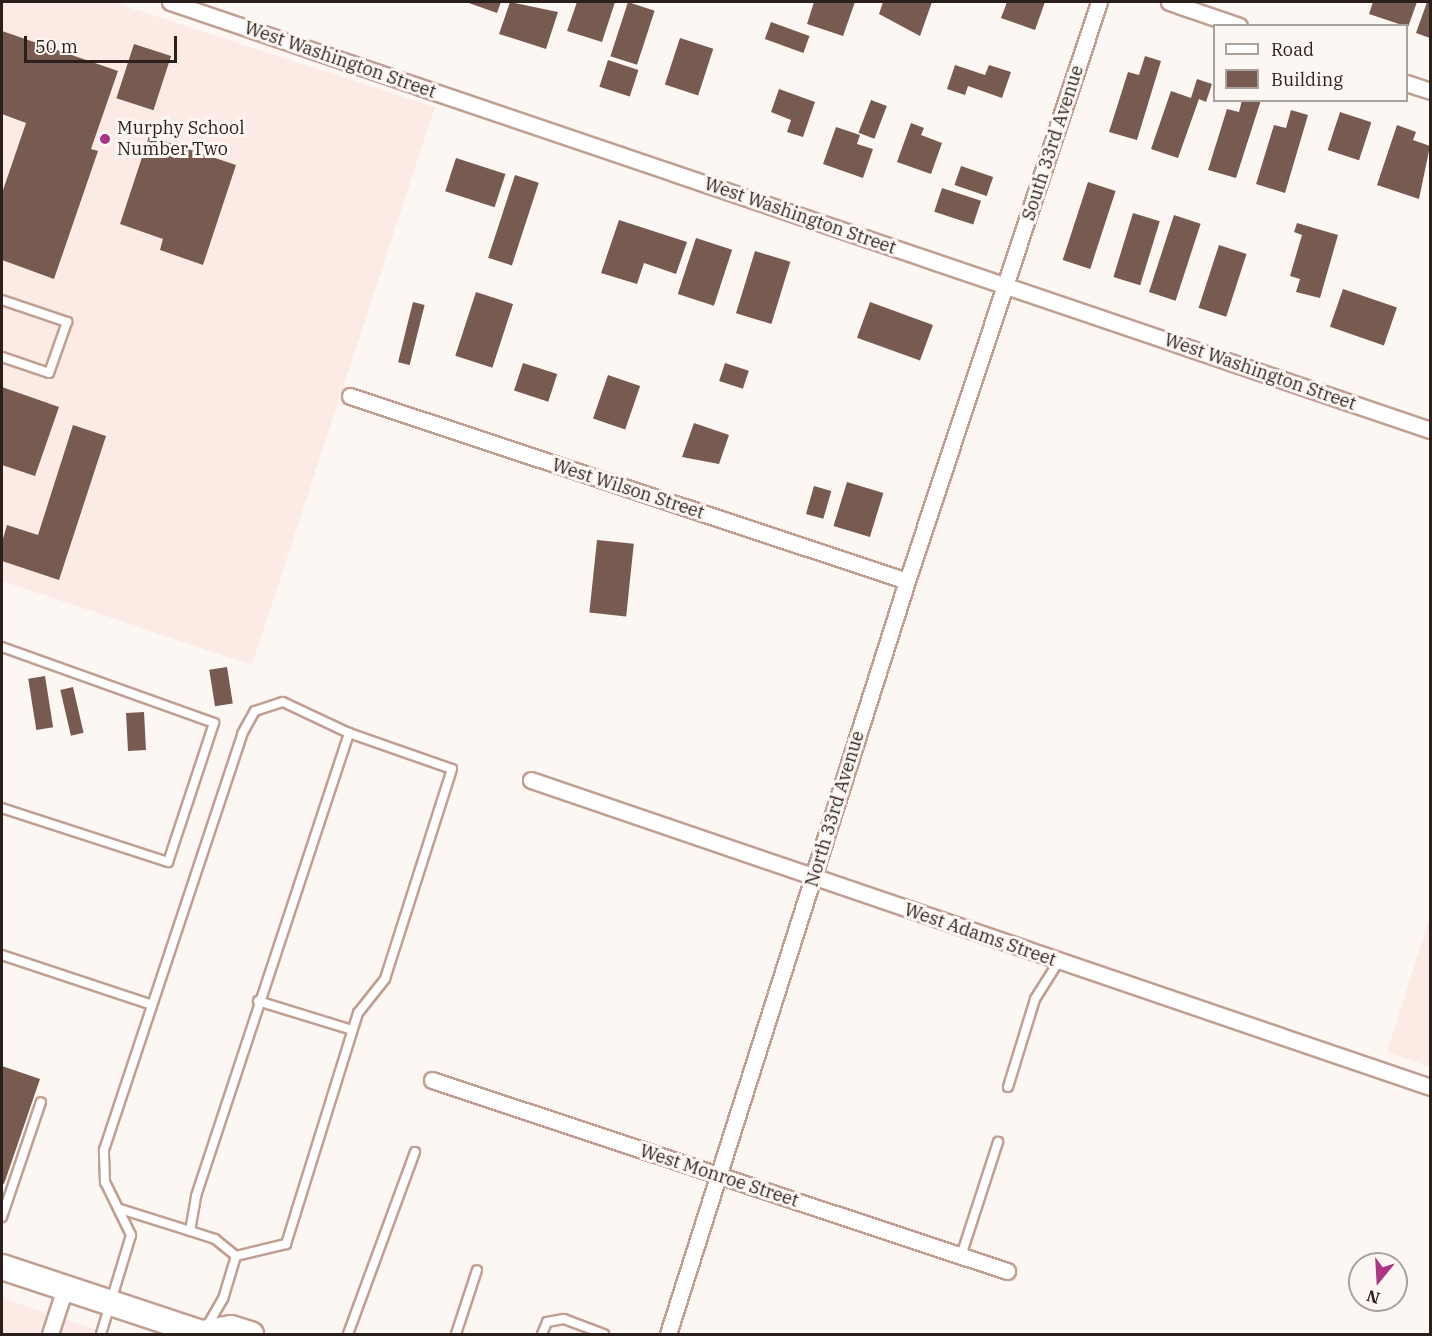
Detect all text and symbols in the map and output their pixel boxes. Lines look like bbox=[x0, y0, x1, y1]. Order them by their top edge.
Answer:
street label: West Washington Street bbox=[241, 17, 439, 103]
scale bar bbox=[27, 24, 180, 62]
legend bbox=[1213, 24, 1408, 102]
text: 50 m bbox=[35, 35, 78, 58]
text: Road bbox=[1271, 38, 1314, 61]
street label: South 33rd Avenue bbox=[1018, 63, 1088, 223]
text: Building bbox=[1271, 68, 1343, 91]
place label: Murphy School Number Two bbox=[117, 118, 245, 160]
marker: Murphy School Number Two bbox=[98, 132, 112, 146]
street label: West Washington Street bbox=[701, 173, 899, 259]
street label: West Washington Street bbox=[1161, 329, 1359, 415]
street label: West Wilson Street bbox=[549, 454, 707, 524]
street label: North 33rd Avenue bbox=[801, 728, 869, 890]
street label: West Adams Street bbox=[901, 899, 1059, 971]
street label: West Monroe Street bbox=[637, 1140, 801, 1212]
north arrow bbox=[1348, 1252, 1408, 1312]
text: N bbox=[1364, 1286, 1382, 1309]

